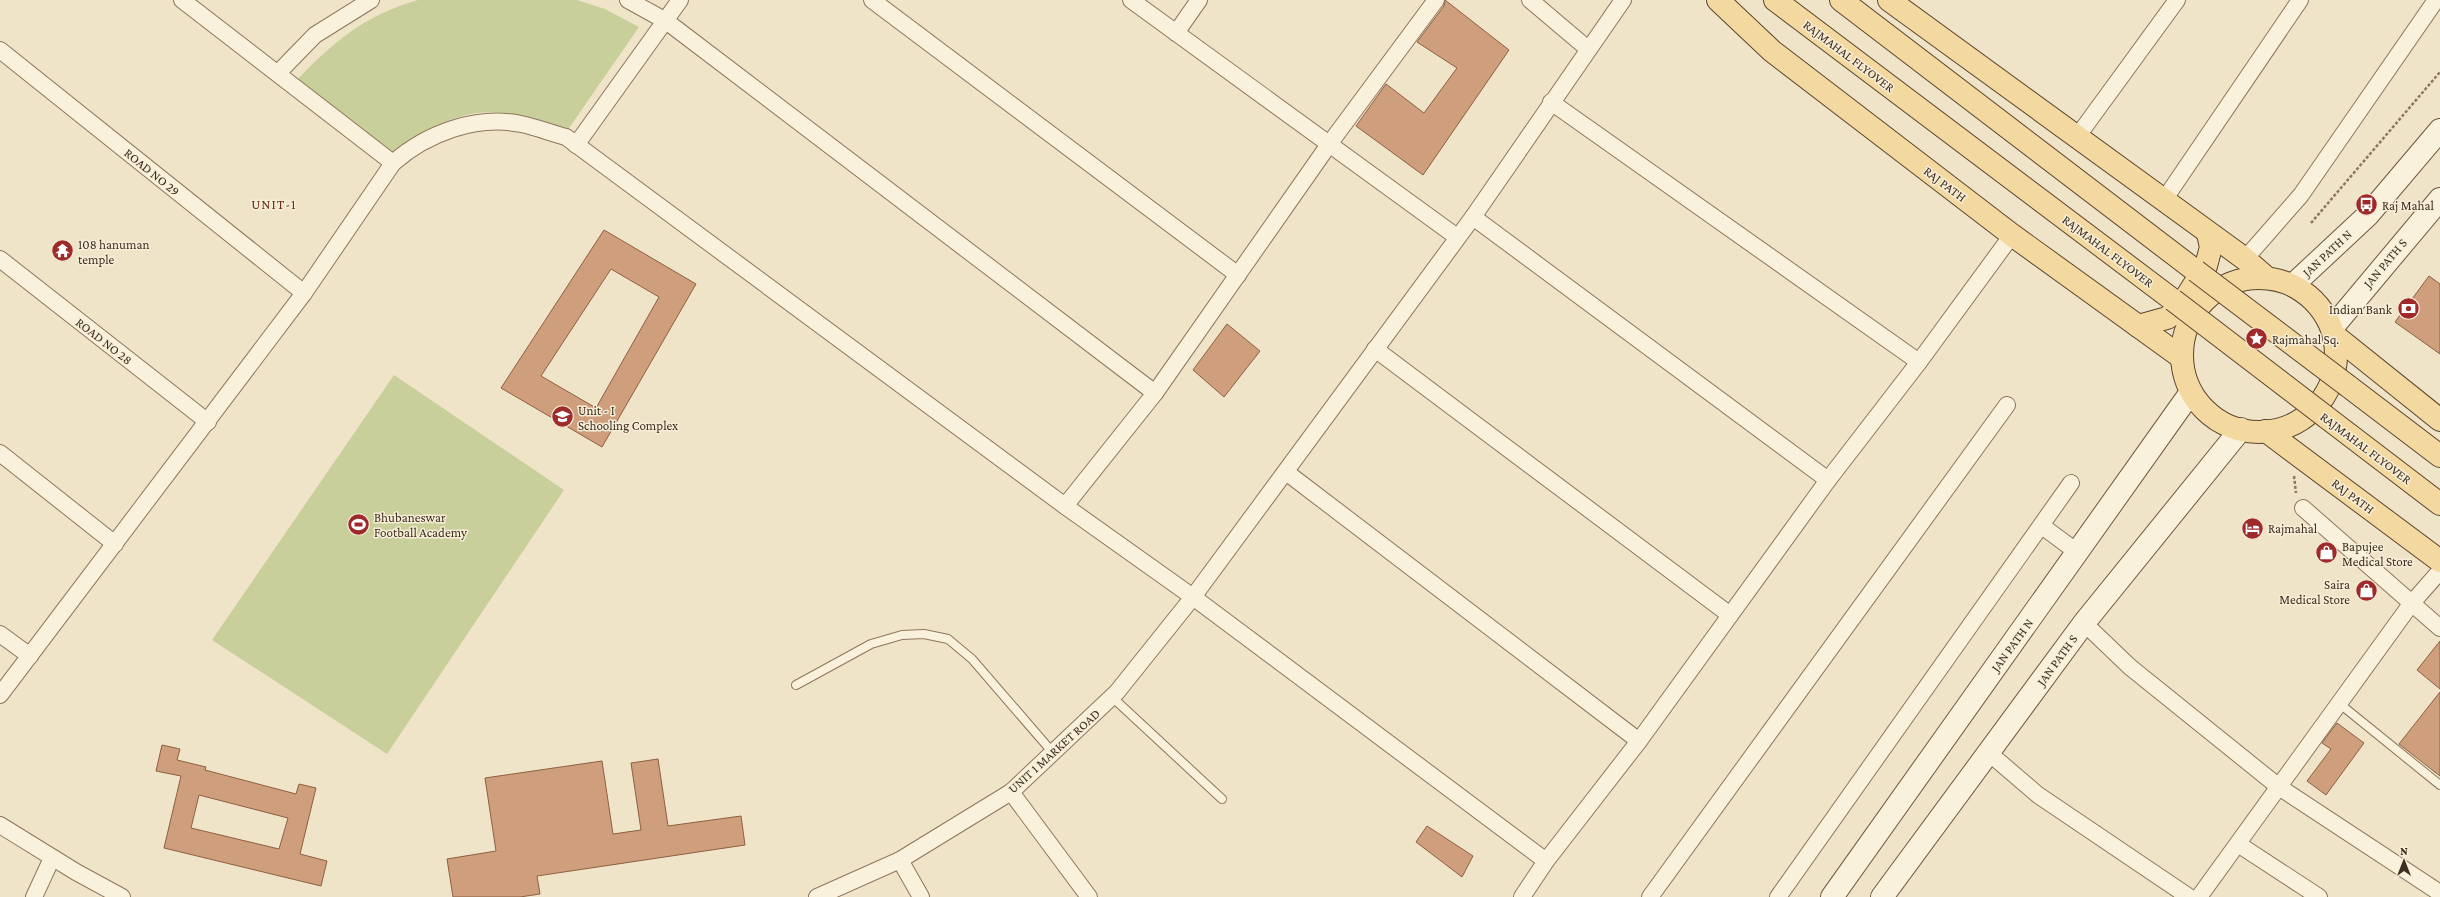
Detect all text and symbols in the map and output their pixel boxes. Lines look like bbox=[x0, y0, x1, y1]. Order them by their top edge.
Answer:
street label: RAJMAHAL FLYOVER bbox=[1801, 17, 1898, 96]
street label: ROAD NO 29 bbox=[121, 145, 183, 199]
street label: RAJ PATH bbox=[1921, 163, 1969, 205]
bus stop icon: Raj Mahal bbox=[2353, 192, 2379, 218]
district label: UNIT-1 bbox=[251, 196, 297, 212]
place label: Raj Mahal bbox=[2382, 198, 2435, 214]
street label: RAJMAHAL FLYOVER bbox=[2060, 212, 2157, 291]
street label: JAN PATH N bbox=[2299, 226, 2355, 280]
street label: JAN PATH S bbox=[2360, 235, 2410, 291]
place label: 108 hanuman temple bbox=[78, 237, 149, 267]
temple icon: 108 hanuman temple bbox=[49, 238, 75, 264]
bank icon: Indian Bank bbox=[2395, 296, 2421, 322]
place label: Indian Bank bbox=[2329, 302, 2393, 317]
street label: ROAD NO 28 bbox=[73, 314, 135, 368]
place icon: Rajmahal Sq. bbox=[2244, 326, 2270, 352]
place label: Rajmahal Sq. bbox=[2272, 332, 2339, 348]
place label: Unit - I Schooling Complex bbox=[578, 403, 678, 433]
school or university icon: Unit - I Schooling Complex bbox=[549, 404, 575, 430]
street label: RAJMAHAL FLYOVER bbox=[2318, 409, 2415, 488]
street label: RAJ PATH bbox=[2329, 475, 2377, 517]
place label: Bhubaneswar Football Academy bbox=[374, 510, 468, 540]
sports icon: Bhubaneswar Football Academy bbox=[345, 511, 371, 537]
hotel icon: Rajmahal bbox=[2240, 515, 2266, 541]
place label: Rajmahal bbox=[2268, 521, 2318, 537]
place label: Bapujee Medical Store bbox=[2342, 539, 2413, 569]
shop icon: Bapujee Medical Store bbox=[2314, 540, 2340, 566]
place label: Saira Medical Store bbox=[2279, 577, 2350, 607]
shop icon: Saira Medical Store bbox=[2353, 578, 2379, 604]
street label: JAN PATH N bbox=[1987, 616, 2036, 675]
street label: JAN PATH S bbox=[2033, 632, 2081, 689]
street label: UNIT 1 MARKET ROAD bbox=[1005, 706, 1103, 796]
north arrow bbox=[2384, 841, 2424, 881]
text: N bbox=[2400, 845, 2408, 857]

